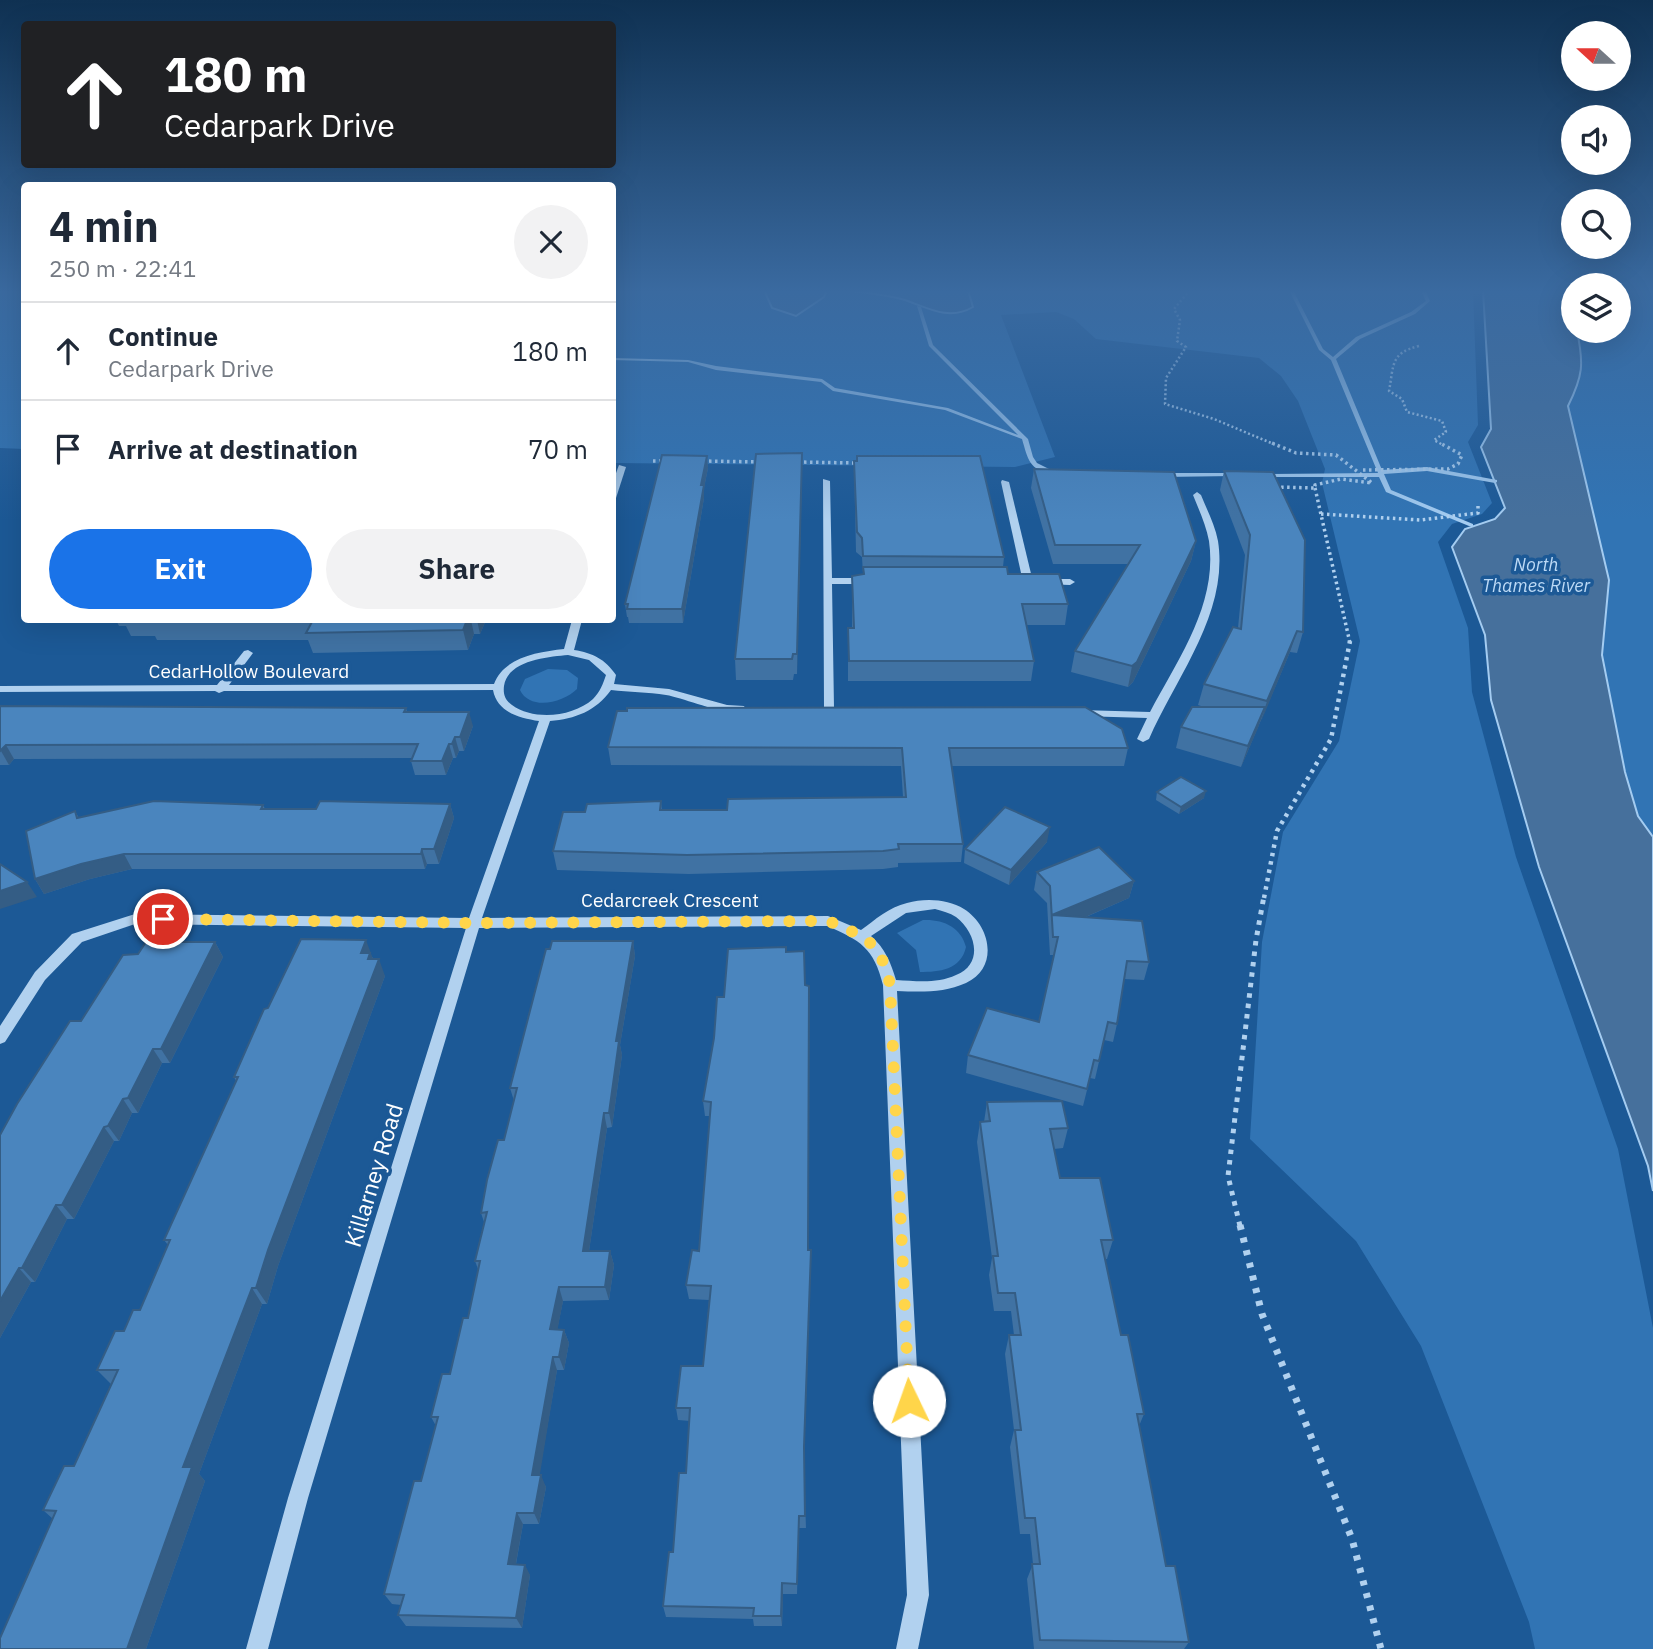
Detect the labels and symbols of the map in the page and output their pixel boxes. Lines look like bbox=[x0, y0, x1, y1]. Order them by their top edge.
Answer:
north arrow bbox=[1561, 21, 1631, 91]
water label: North Thames River bbox=[1482, 553, 1591, 597]
street label: CedarHollow Boulevard bbox=[149, 659, 349, 683]
street label: Cedarcreek Crescent bbox=[581, 888, 759, 912]
pin bbox=[133, 889, 193, 949]
street label: Killarney Road bbox=[337, 1099, 409, 1251]
position arrow bbox=[872, 1364, 946, 1438]

